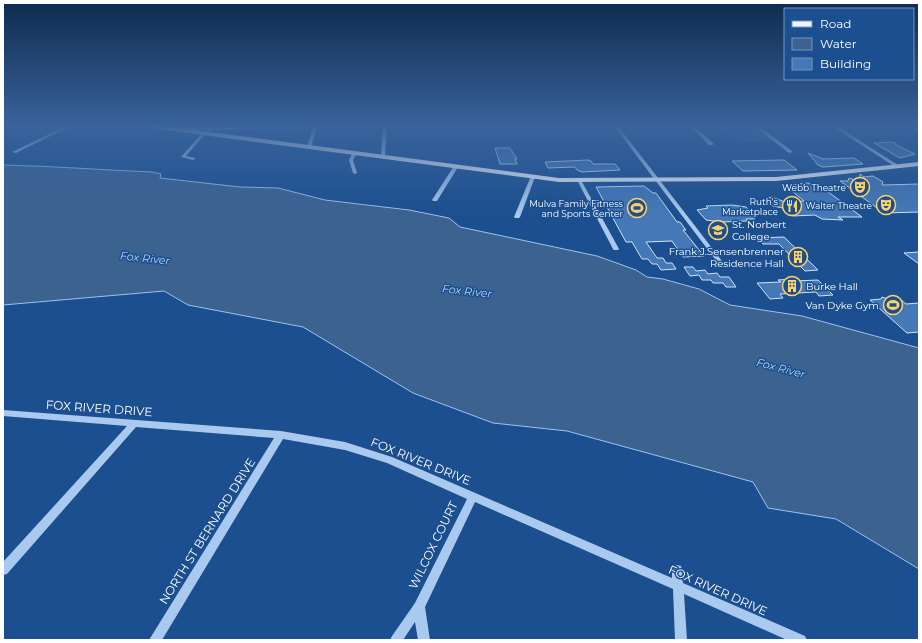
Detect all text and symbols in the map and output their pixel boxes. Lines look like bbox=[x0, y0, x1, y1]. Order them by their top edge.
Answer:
legend bbox=[784, 8, 914, 80]
text: Road bbox=[820, 16, 851, 31]
text: Water bbox=[820, 36, 857, 51]
text: Building bbox=[820, 56, 871, 71]
theatre icon: Webb Theatre bbox=[849, 176, 871, 198]
place label: Webb Theatre bbox=[782, 182, 847, 193]
theatre icon: Walter Theatre bbox=[875, 194, 897, 216]
restaurant icon: Ruth's Marketplace bbox=[781, 195, 803, 217]
place label: Ruth's Marketplace bbox=[722, 196, 779, 217]
sports icon: Mulva Family Fitness and Sports Center bbox=[626, 197, 648, 219]
place label: Mulva Family Fitness and Sports Center bbox=[529, 198, 624, 219]
place label: Walter Theatre bbox=[806, 200, 873, 211]
place label: St. Norbert College bbox=[732, 218, 786, 243]
school or university icon: St. Norbert College bbox=[707, 219, 729, 241]
place label: Frank J.Sensenbrenner Residence Hall bbox=[669, 245, 784, 270]
building icon: Frank J.Sensenbrenner Residence Hall bbox=[787, 246, 809, 268]
water label: Fox River bbox=[119, 248, 171, 268]
building icon: Burke Hall bbox=[781, 275, 803, 297]
place label: Burke Hall bbox=[806, 280, 858, 293]
water label: Fox River bbox=[441, 281, 493, 301]
sports icon: Van Dyke Gym bbox=[882, 294, 904, 316]
place label: Van Dyke Gym bbox=[805, 299, 879, 312]
water label: Fox River bbox=[755, 355, 808, 381]
street label: FOX RIVER DRIVE bbox=[45, 397, 153, 419]
street label: FOX RIVER DRIVE bbox=[369, 434, 473, 488]
street label: NORTH ST BERNARD DRIVE bbox=[156, 455, 258, 607]
street label: WILCOX COURT bbox=[405, 499, 461, 591]
street label: FOX RIVER DRIVE bbox=[666, 561, 770, 619]

